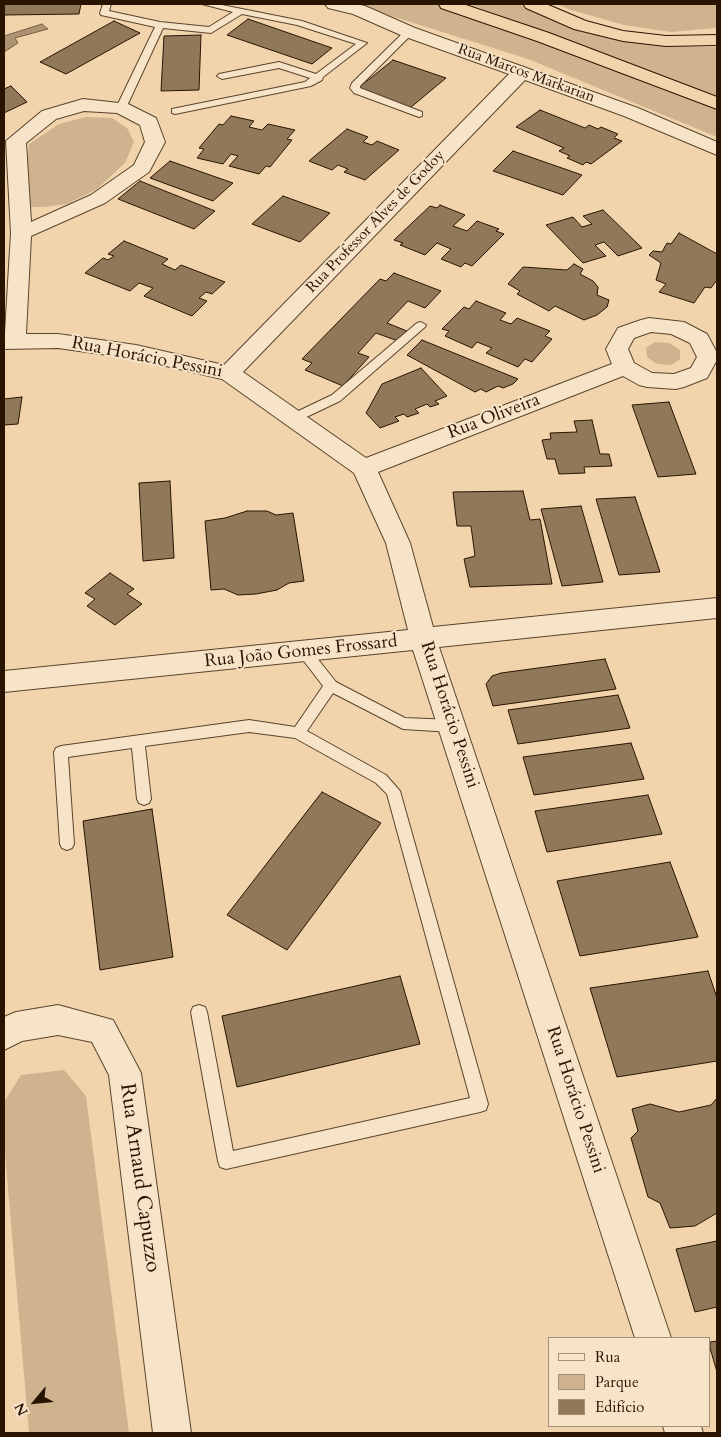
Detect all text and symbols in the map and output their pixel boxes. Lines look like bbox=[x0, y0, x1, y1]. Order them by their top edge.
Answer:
street label: Rua Marcos Markarian bbox=[455, 41, 597, 107]
street label: Rua Professor Alves de Godoy bbox=[303, 147, 449, 297]
street label: Rua Horácio Pessini bbox=[70, 333, 224, 383]
street label: Rua Oliveira bbox=[445, 390, 543, 444]
street label: Rua João Gomes Frossard bbox=[203, 631, 399, 673]
street label: Rua Horácio Pessini bbox=[415, 639, 483, 791]
street label: Rua Horácio Pessini bbox=[541, 1024, 609, 1176]
street label: Rua Arnaud Capuzzo bbox=[113, 1082, 165, 1274]
legend bbox=[548, 1337, 711, 1427]
text: Rua bbox=[595, 1347, 620, 1367]
text: Parque bbox=[595, 1372, 639, 1392]
north arrow bbox=[10, 1377, 60, 1427]
text: Edifício bbox=[595, 1397, 644, 1417]
text: N bbox=[10, 1399, 33, 1419]

